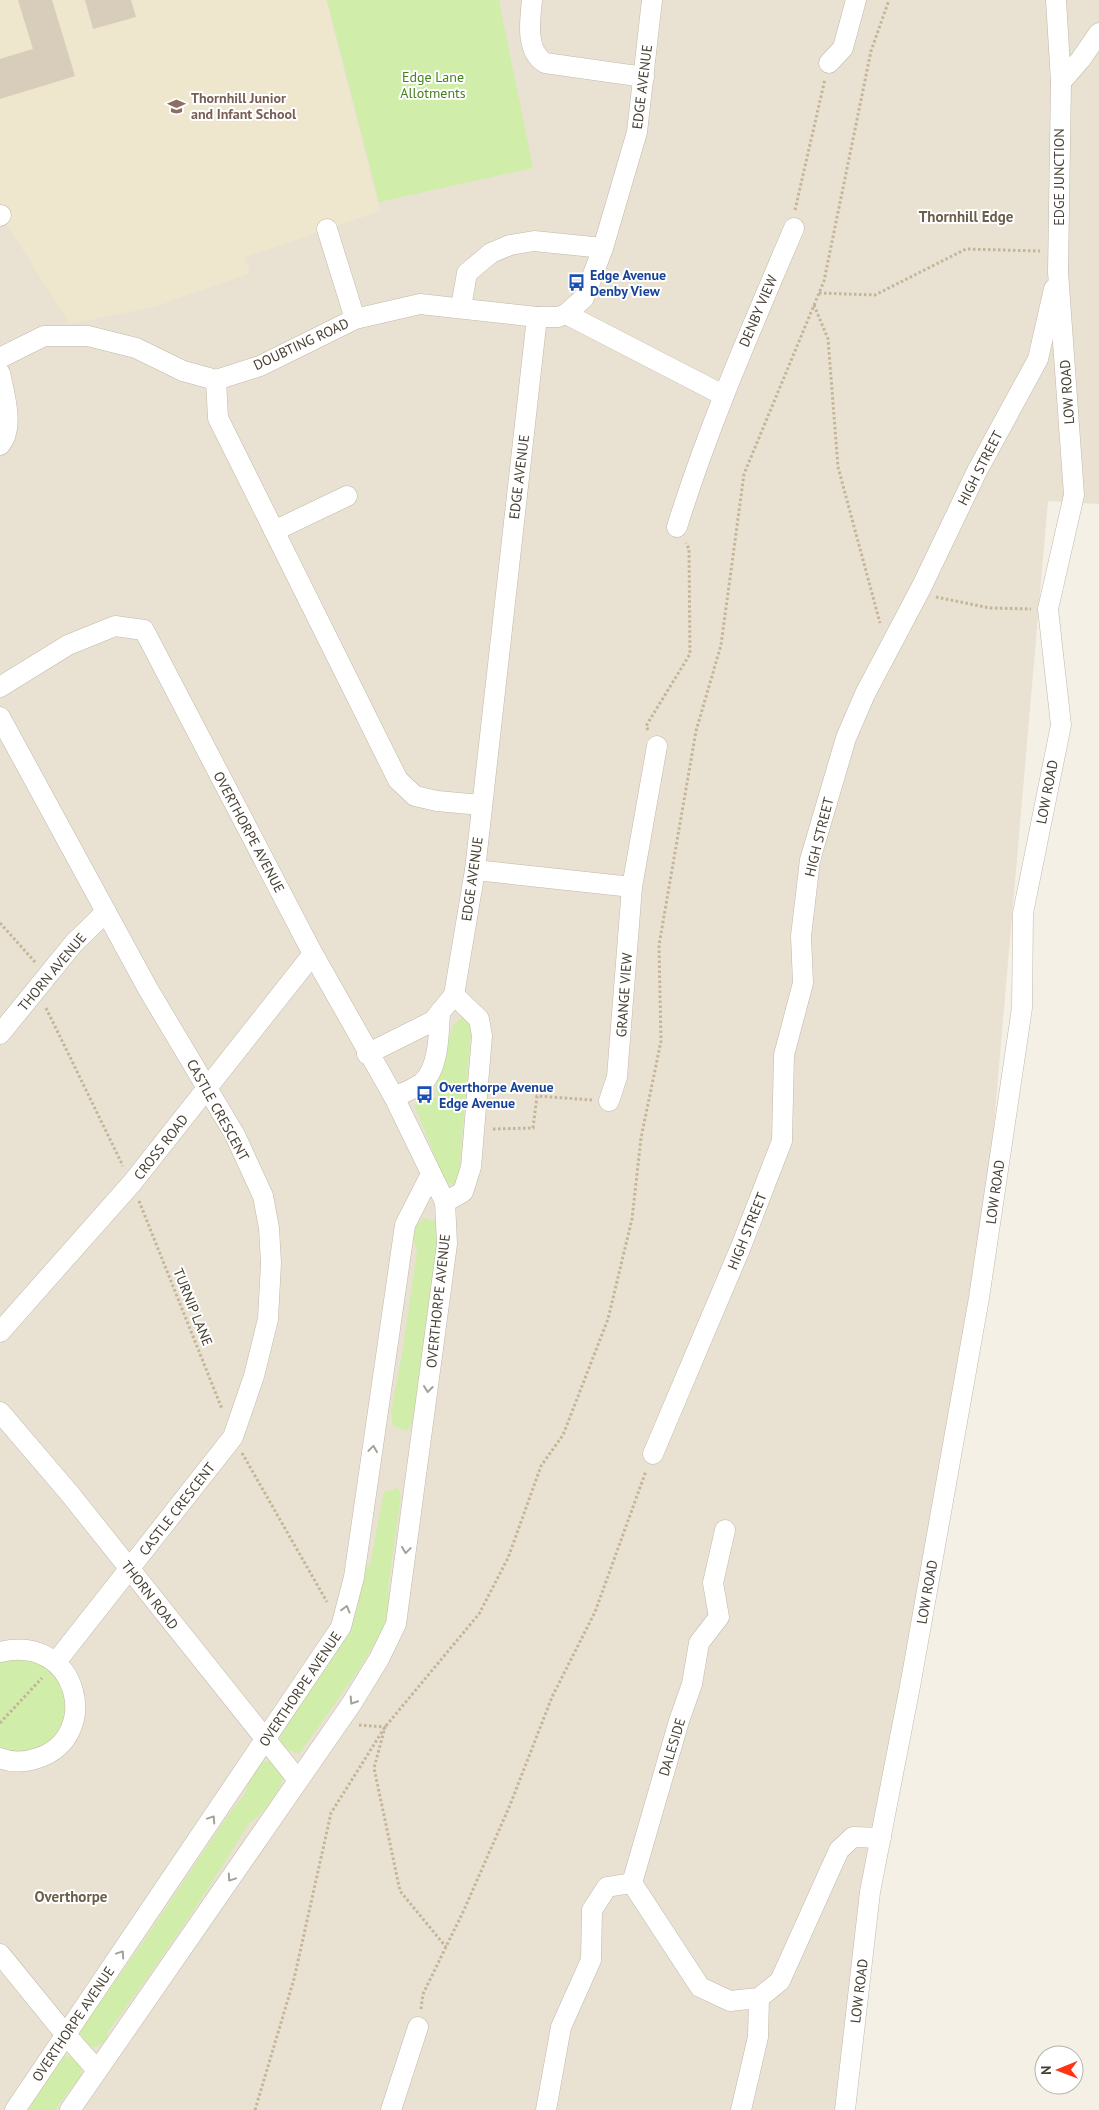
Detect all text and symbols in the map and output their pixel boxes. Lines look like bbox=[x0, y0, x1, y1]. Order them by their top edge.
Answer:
street label: EDGE AVENUE bbox=[628, 44, 656, 130]
park label: Edge Lane Allotments bbox=[400, 68, 466, 102]
place label: Thornhill Junior and Infant School bbox=[191, 89, 297, 123]
school or university icon: Thornhill Junior and Infant School bbox=[167, 96, 187, 116]
street label: EDGE JUNCTION bbox=[1050, 128, 1068, 226]
district label: Thornhill Edge bbox=[919, 207, 1014, 226]
place label: Edge Avenue Denby View bbox=[590, 266, 666, 300]
street label: DENBY VIEW bbox=[735, 272, 781, 350]
bus stop icon: Edge Avenue Denby View bbox=[566, 273, 586, 293]
street label: DOUBTING ROAD bbox=[250, 314, 352, 374]
street label: LOW ROAD bbox=[1056, 359, 1078, 425]
street label: HIGH STREET bbox=[953, 427, 1007, 508]
street label: EDGE AVENUE bbox=[505, 434, 533, 520]
street label: LOW ROAD bbox=[1032, 758, 1062, 826]
street label: OVERTHORPE AVENUE bbox=[209, 768, 289, 896]
street label: HIGH STREET bbox=[800, 795, 838, 879]
street label: EDGE AVENUE bbox=[457, 836, 487, 922]
street label: THORN AVENUE bbox=[14, 929, 90, 1015]
street label: GRANGE VIEW bbox=[612, 952, 636, 1038]
street label: CASTLE CRESCENT bbox=[183, 1056, 253, 1164]
place label: Overthorpe Avenue Edge Avenue bbox=[439, 1078, 554, 1112]
bus stop icon: Overthorpe Avenue Edge Avenue bbox=[415, 1085, 435, 1105]
street label: CROSS ROAD bbox=[130, 1111, 192, 1183]
street label: LOW ROAD bbox=[982, 1159, 1008, 1225]
street label: HIGH STREET bbox=[723, 1190, 771, 1272]
street label: OVERTHORPE AVENUE bbox=[422, 1233, 454, 1369]
street label: TURNIP LANE bbox=[169, 1266, 217, 1348]
one-way arrow bbox=[423, 1386, 434, 1394]
one-way arrow bbox=[367, 1445, 378, 1453]
street label: CASTLE CRESCENT bbox=[135, 1459, 219, 1559]
one-way arrow bbox=[401, 1547, 412, 1555]
street label: THORN ROAD bbox=[118, 1557, 182, 1633]
street label: LOW ROAD bbox=[913, 1558, 941, 1626]
one-way arrow bbox=[340, 1605, 351, 1614]
street label: OVERTHORPE AVENUE bbox=[255, 1628, 345, 1750]
one-way arrow bbox=[350, 1695, 359, 1704]
street label: DALESIDE bbox=[655, 1716, 689, 1778]
one-way arrow bbox=[206, 1815, 215, 1825]
one-way arrow bbox=[228, 1872, 237, 1882]
district label: Overthorpe bbox=[35, 1887, 108, 1906]
one-way arrow bbox=[115, 1950, 124, 1960]
street label: LOW ROAD bbox=[846, 1958, 872, 2024]
street label: OVERTHORPE AVENUE bbox=[28, 1963, 118, 2085]
north arrow bbox=[1034, 2045, 1084, 2095]
text: N bbox=[1037, 2065, 1055, 2075]

